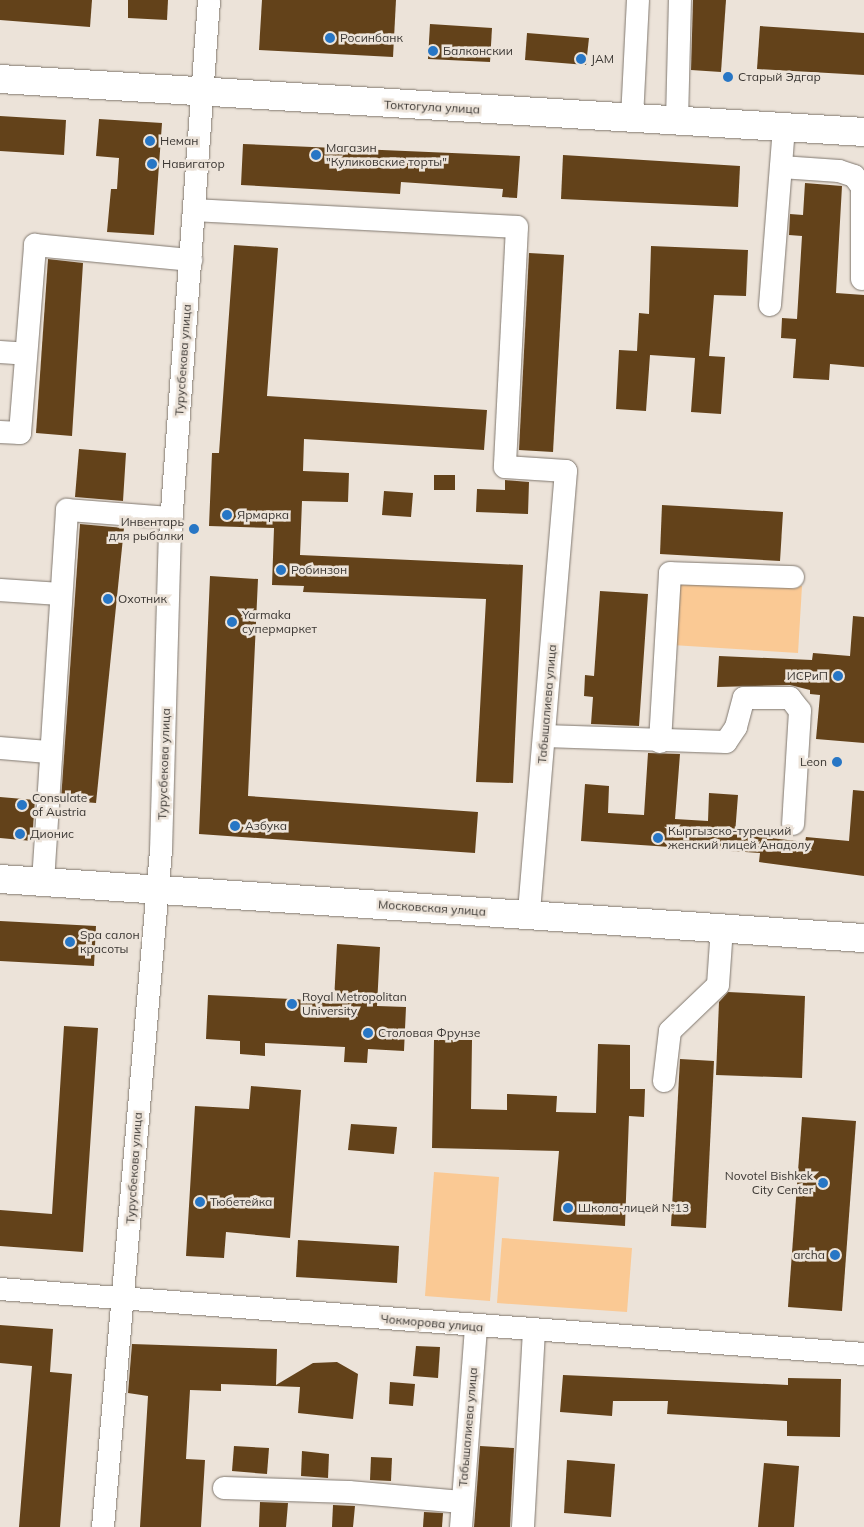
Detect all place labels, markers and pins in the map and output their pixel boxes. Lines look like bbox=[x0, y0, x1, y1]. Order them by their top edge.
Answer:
place label: Росинбанк bbox=[340, 31, 403, 45]
marker: Росинбанк bbox=[324, 32, 336, 44]
place label: Балконскии bbox=[443, 44, 513, 58]
marker: Балконскии bbox=[427, 45, 439, 57]
place label: JAM bbox=[591, 52, 614, 66]
marker: JAM bbox=[575, 53, 587, 65]
place label: Старый Эдгар bbox=[738, 70, 821, 84]
marker: Старый Эдгар bbox=[722, 71, 734, 83]
place label: Неман bbox=[160, 134, 198, 148]
marker: Неман bbox=[144, 135, 156, 147]
place label: Магазин "Куликовские торты" bbox=[326, 141, 447, 169]
marker: Магазин "Куликовские торты" bbox=[310, 149, 322, 161]
place label: Навигатор bbox=[162, 157, 225, 171]
marker: Навигатор bbox=[146, 158, 158, 170]
place label: Ярмарка bbox=[237, 508, 289, 522]
marker: Ярмарка bbox=[221, 509, 233, 521]
place label: Инвентарь для рыбалки bbox=[109, 515, 184, 543]
marker: Инвентарь для рыбалки bbox=[188, 523, 200, 535]
place label: Робинзон bbox=[291, 563, 347, 577]
marker: Робинзон bbox=[275, 564, 287, 576]
place label: Охотник bbox=[118, 592, 167, 606]
marker: Охотник bbox=[102, 593, 114, 605]
place label: Yarmaka супермаркет bbox=[242, 608, 317, 636]
marker: Yarmaka супермаркет bbox=[226, 616, 238, 628]
place label: ИСРиП bbox=[787, 669, 828, 683]
marker: ИСРиП bbox=[832, 670, 844, 682]
place label: Leon bbox=[800, 755, 827, 769]
marker: Leon bbox=[831, 756, 843, 768]
place label: Consulate of Austria bbox=[32, 791, 87, 819]
marker: Consulate of Austria bbox=[16, 799, 28, 811]
place label: Азбука bbox=[245, 819, 287, 833]
marker: Азбука bbox=[229, 820, 241, 832]
place label: Кыргызско-турецкий женский лицей Анадолу bbox=[668, 824, 811, 852]
place label: Дионис bbox=[30, 827, 74, 841]
marker: Дионис bbox=[14, 828, 26, 840]
marker: Кыргызско-турецкий женский лицей Анадолу bbox=[652, 832, 664, 844]
place label: Spa салон красоты bbox=[80, 928, 140, 956]
marker: Spa салон красоты bbox=[64, 936, 76, 948]
place label: Royal Metropolitan University bbox=[302, 990, 407, 1018]
marker: Royal Metropolitan University bbox=[286, 998, 298, 1010]
place label: Столовая Фрунзе bbox=[378, 1026, 480, 1040]
marker: Столовая Фрунзе bbox=[362, 1027, 374, 1039]
place label: Novotel Bishkek City Center bbox=[725, 1169, 813, 1197]
marker: Novotel Bishkek City Center bbox=[817, 1177, 829, 1189]
place label: Тюбетейка bbox=[210, 1195, 272, 1209]
marker: Тюбетейка bbox=[194, 1196, 206, 1208]
place label: Школа-лицей №13 bbox=[578, 1201, 689, 1215]
marker: Школа-лицей №13 bbox=[562, 1202, 574, 1214]
place label: archa bbox=[793, 1248, 825, 1262]
marker: archa bbox=[829, 1249, 841, 1261]

